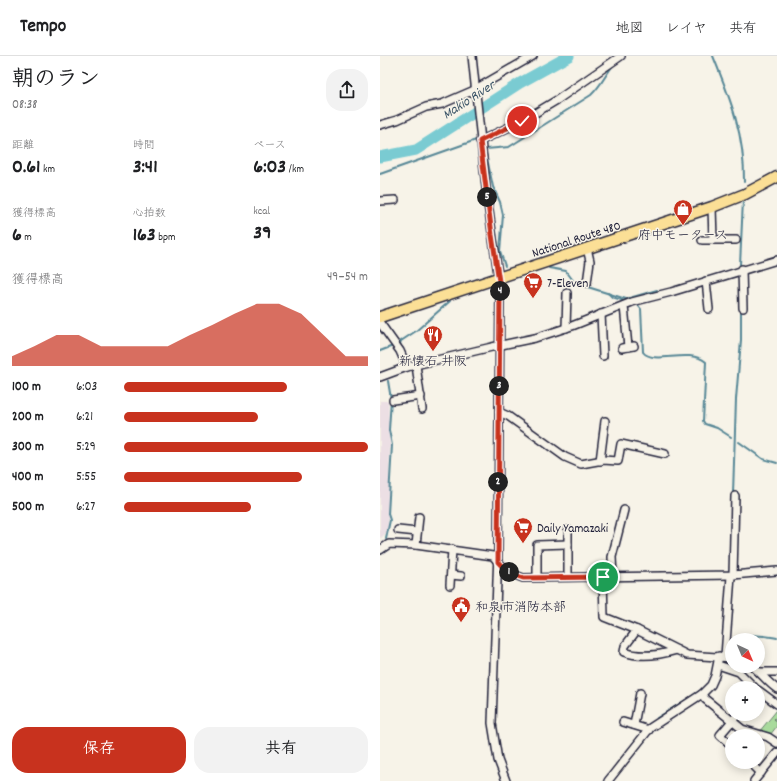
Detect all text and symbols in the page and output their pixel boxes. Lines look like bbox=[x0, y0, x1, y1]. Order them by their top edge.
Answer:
text: Tempo bbox=[20, 14, 66, 41]
text: 地図 bbox=[616, 19, 644, 39]
text: レイヤ bbox=[666, 19, 707, 39]
text: 共有 bbox=[729, 19, 757, 39]
text: 朝のラン bbox=[12, 65, 100, 96]
button: share bbox=[326, 69, 368, 111]
water label: Makio River bbox=[439, 75, 501, 125]
text: 08:38 bbox=[12, 96, 37, 115]
pin bbox=[505, 104, 539, 138]
icon: check bbox=[511, 110, 533, 132]
text: 距離 bbox=[12, 138, 34, 154]
text: 時間 bbox=[133, 138, 155, 154]
text: ペース bbox=[253, 138, 286, 154]
text: 0.61 bbox=[12, 154, 40, 182]
text: 3:41 bbox=[133, 154, 158, 182]
text: 6:03 bbox=[253, 154, 286, 182]
text: km bbox=[40, 162, 55, 178]
text: /km bbox=[286, 162, 304, 178]
pin: 5 bbox=[477, 187, 497, 207]
text: 5 bbox=[484, 189, 490, 205]
shop icon: 府中モータース bbox=[672, 198, 694, 226]
text: kcal bbox=[253, 204, 270, 220]
text: 獲得標高 bbox=[12, 206, 56, 222]
text: 心拍数 bbox=[133, 206, 166, 222]
street label: National Route 480 bbox=[530, 217, 624, 264]
text: 39 bbox=[253, 220, 271, 248]
text: 6 bbox=[12, 222, 22, 250]
text: 163 bbox=[133, 222, 156, 250]
place label: 府中モータース bbox=[638, 227, 728, 246]
text: m bbox=[22, 230, 32, 246]
text: bpm bbox=[156, 230, 176, 246]
text: 49–54 m bbox=[327, 268, 368, 287]
text: 獲得標高 bbox=[12, 271, 64, 290]
supermarket icon: 7-Eleven bbox=[522, 271, 544, 299]
place label: 7-Eleven bbox=[547, 275, 588, 294]
pin: 4 bbox=[490, 281, 510, 301]
text: 4 bbox=[498, 283, 502, 299]
restaurant icon: 新懐石 井阪 bbox=[422, 324, 444, 352]
place label: 新懐石 井阪 bbox=[399, 353, 467, 372]
pin: 3 bbox=[489, 376, 509, 396]
text: 100 m bbox=[12, 378, 41, 397]
text: 6:03 bbox=[76, 378, 97, 397]
text: 3 bbox=[497, 378, 501, 394]
text: 200 m bbox=[12, 408, 44, 427]
text: 6:21 bbox=[76, 408, 93, 427]
text: 300 m bbox=[12, 438, 44, 457]
text: 5:29 bbox=[76, 438, 96, 457]
text: 400 m bbox=[12, 468, 43, 487]
text: 5:55 bbox=[76, 468, 96, 487]
pin: 2 bbox=[488, 472, 508, 492]
text: 2 bbox=[496, 474, 500, 490]
text: 500 m bbox=[12, 498, 44, 517]
text: 6:27 bbox=[76, 498, 95, 517]
supermarket icon: Daily Yamazaki bbox=[512, 516, 534, 544]
place label: Daily Yamazaki bbox=[537, 520, 609, 539]
pin bbox=[586, 560, 620, 594]
pin: 1 bbox=[499, 562, 519, 582]
text: 1 bbox=[508, 564, 510, 580]
icon: arrive bbox=[592, 566, 614, 588]
public building icon: 和泉市消防本部 bbox=[450, 595, 472, 623]
place label: 和泉市消防本部 bbox=[475, 599, 566, 618]
north arrow bbox=[725, 633, 765, 673]
map controls bbox=[725, 633, 765, 769]
button: + bbox=[725, 681, 765, 721]
button: 保存 bbox=[12, 727, 186, 773]
button: 共有 bbox=[194, 727, 368, 773]
button: − bbox=[725, 729, 765, 769]

